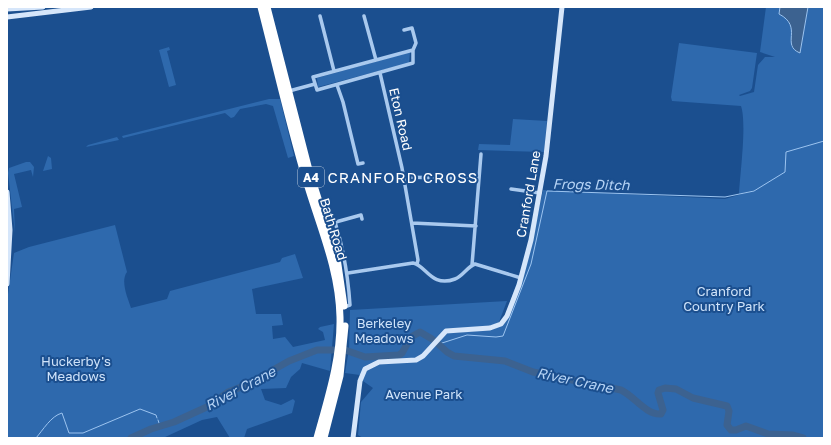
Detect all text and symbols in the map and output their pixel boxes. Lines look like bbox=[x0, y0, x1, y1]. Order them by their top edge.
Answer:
street label: Eton Road bbox=[386, 86, 416, 152]
street label: Cranford Lane bbox=[512, 149, 544, 239]
road number: A4 bbox=[298, 167, 324, 187]
district label: CRANFORD CROSS bbox=[328, 168, 478, 186]
water label: Frogs Ditch bbox=[552, 175, 631, 193]
street label: Bath Road bbox=[317, 196, 351, 262]
park label: Cranford Country Park bbox=[683, 283, 766, 314]
park label: Berkeley Meadows bbox=[354, 315, 414, 346]
park label: Huckerby's Meadows bbox=[41, 353, 111, 384]
water label: River Crane bbox=[202, 362, 279, 414]
water label: River Crane bbox=[535, 364, 615, 397]
park label: Avenue Park bbox=[385, 386, 463, 402]

